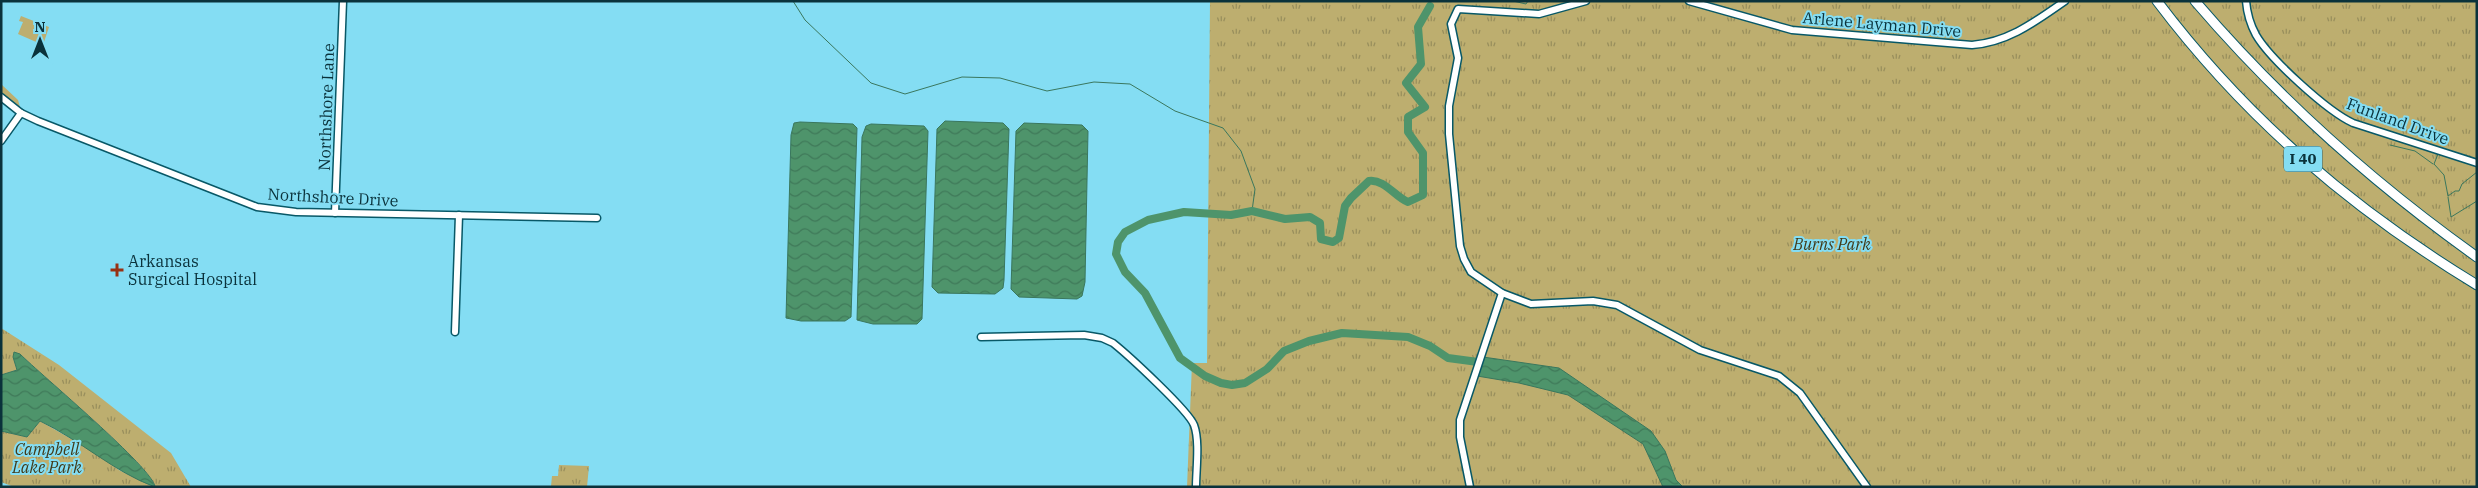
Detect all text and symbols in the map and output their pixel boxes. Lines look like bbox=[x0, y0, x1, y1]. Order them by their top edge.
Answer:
street label: Arlene Layman Drive bbox=[1802, 7, 1962, 41]
north arrow bbox=[15, 15, 65, 65]
text: N bbox=[34, 18, 46, 36]
street label: Northshore Lane bbox=[314, 43, 338, 171]
street label: Funland Drive bbox=[2344, 93, 2452, 149]
road number: I 40 bbox=[2284, 146, 2322, 172]
street label: Northshore Drive bbox=[267, 184, 399, 210]
park label: Burns Park bbox=[1792, 234, 1871, 254]
place label: Arkansas Surgical Hospital bbox=[128, 251, 257, 289]
marker: Arkansas Surgical Hospital bbox=[110, 263, 124, 277]
park label: Campbell Lake Park bbox=[11, 439, 82, 477]

